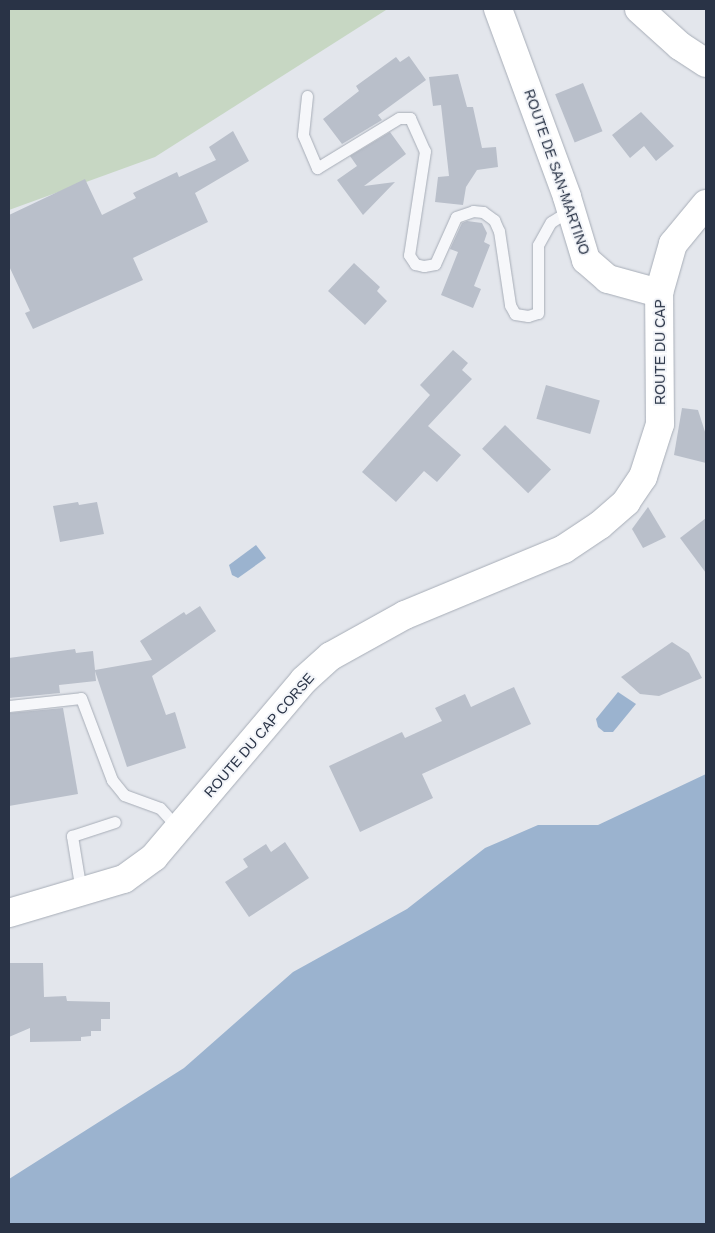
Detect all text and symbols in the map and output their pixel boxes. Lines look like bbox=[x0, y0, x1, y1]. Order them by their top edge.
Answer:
street label: ROUTE DE SAN-MARTINO bbox=[521, 87, 593, 257]
street label: ROUTE DU CAP bbox=[652, 299, 668, 405]
street label: ROUTE DU CAP CORSE bbox=[200, 669, 318, 801]

